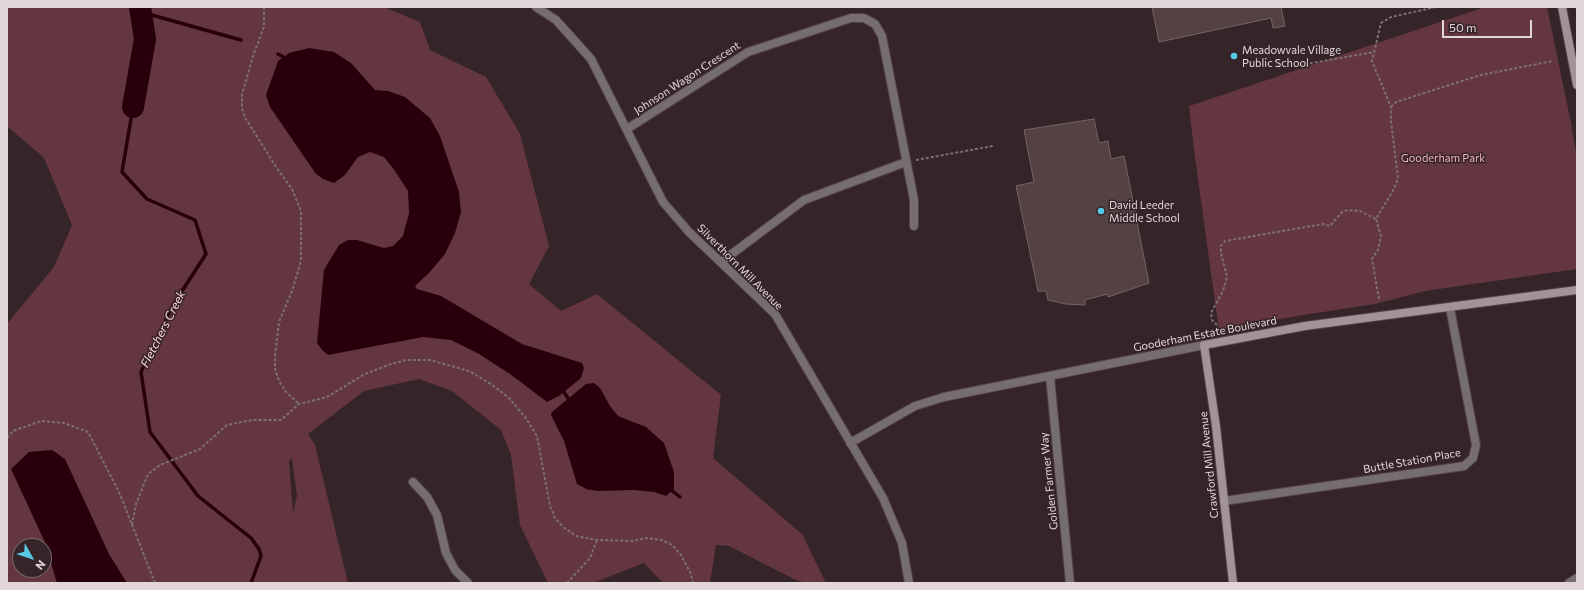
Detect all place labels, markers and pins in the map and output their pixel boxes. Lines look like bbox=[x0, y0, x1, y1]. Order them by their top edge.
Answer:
place label: Meadowvale Village Public School bbox=[1242, 43, 1341, 69]
marker: Meadowvale Village Public School bbox=[1229, 51, 1239, 61]
place label: David Leeder Middle School bbox=[1109, 198, 1180, 224]
marker: David Leeder Middle School bbox=[1096, 206, 1106, 216]

